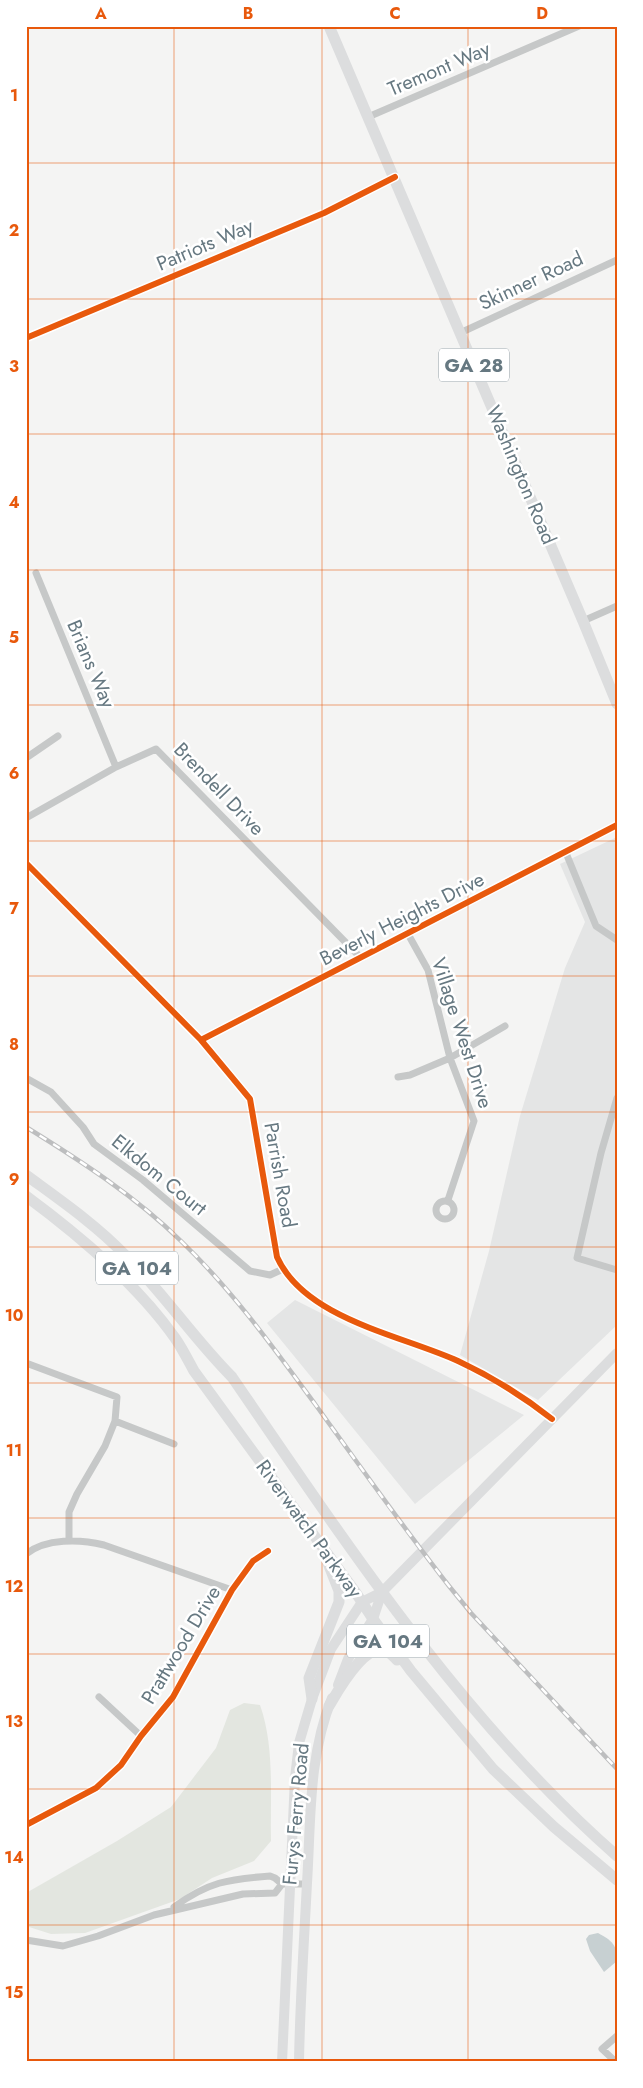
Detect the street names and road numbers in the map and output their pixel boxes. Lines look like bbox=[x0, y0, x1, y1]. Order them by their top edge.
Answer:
street label: Tremont Way bbox=[383, 34, 495, 104]
street label: Patriots Way bbox=[152, 212, 258, 278]
street label: Skinner Road bbox=[474, 244, 588, 318]
road number: GA 28 bbox=[439, 348, 509, 382]
street label: Washington Road bbox=[479, 401, 563, 549]
street label: Brians Way bbox=[59, 615, 123, 713]
street label: Brendell Drive bbox=[167, 736, 271, 842]
street label: Beverly Heights Drive bbox=[315, 865, 489, 973]
street label: Village West Drive bbox=[424, 954, 500, 1112]
street label: Parrish Road bbox=[256, 1120, 304, 1230]
street label: Elkdom Court bbox=[105, 1128, 213, 1223]
road number: GA 104 bbox=[96, 1252, 178, 1284]
street label: Riverwatch Parkway bbox=[249, 1454, 369, 1604]
street label: Prattwood Drive bbox=[134, 1580, 228, 1710]
road number: GA 104 bbox=[347, 1624, 429, 1658]
street label: Furys Ferry Road bbox=[275, 1742, 317, 1886]

